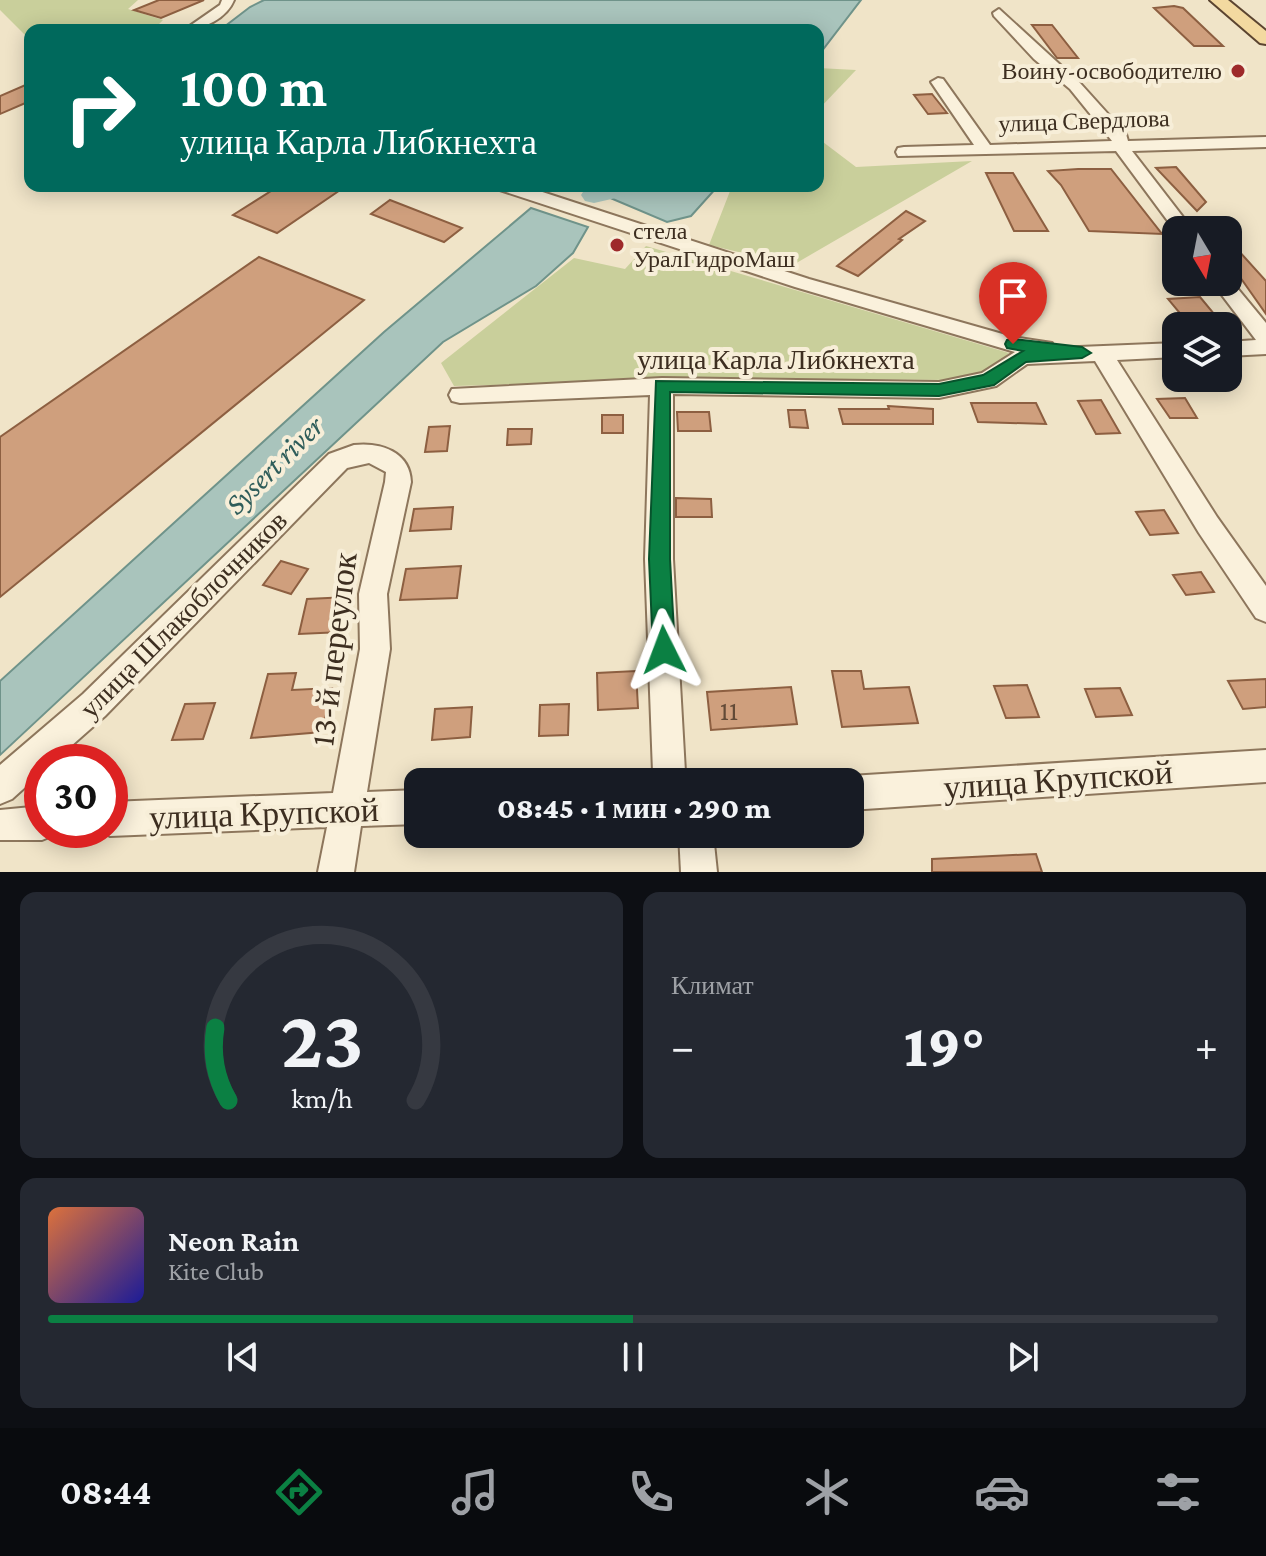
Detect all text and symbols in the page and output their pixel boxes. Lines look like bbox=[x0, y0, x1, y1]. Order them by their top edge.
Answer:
icon: right bbox=[48, 56, 152, 160]
text: 100 m bbox=[180, 56, 327, 118]
place label: Воину-освободителю bbox=[1002, 57, 1222, 84]
marker: Воину-освободителю bbox=[1229, 62, 1247, 80]
street label: улица Свердлова bbox=[998, 104, 1170, 137]
text: улица Карла Либкнехта bbox=[180, 122, 537, 162]
north arrow bbox=[1162, 216, 1242, 296]
map controls bbox=[1162, 216, 1242, 392]
place label: стела УралГидроМаш bbox=[633, 217, 796, 272]
marker: стела УралГидроМаш bbox=[608, 236, 626, 254]
pin bbox=[979, 262, 1047, 344]
icon: arrive bbox=[991, 274, 1035, 318]
button: layers bbox=[1162, 312, 1242, 392]
street label: улица Карла Либкнехта bbox=[637, 344, 915, 375]
water label: Sysert river bbox=[218, 408, 331, 521]
street label: улица Шлакоблочников bbox=[74, 505, 293, 724]
street label: 13-й переулок bbox=[303, 550, 364, 748]
position arrow bbox=[622, 608, 706, 692]
house number: 11 bbox=[720, 695, 738, 726]
speed limit sign: 30 bbox=[24, 744, 128, 848]
street label: улица Крупской bbox=[942, 753, 1174, 806]
street label: улица Крупской bbox=[149, 791, 380, 836]
text: 08:45 · 1 мин · 290 m bbox=[497, 791, 771, 824]
text: Климат bbox=[671, 971, 754, 1000]
text: 23 bbox=[280, 992, 363, 1085]
text: 19° bbox=[904, 1012, 985, 1079]
text: − bbox=[671, 1022, 694, 1070]
text: + bbox=[1195, 1022, 1218, 1070]
text: km/h bbox=[291, 1082, 352, 1114]
text: Neon Rain bbox=[168, 1224, 299, 1257]
text: Kite Club bbox=[168, 1257, 264, 1286]
icon: previous bbox=[221, 1335, 265, 1379]
icon: pause bbox=[611, 1335, 655, 1379]
icon: next bbox=[1001, 1335, 1045, 1379]
icon: directions bbox=[271, 1464, 327, 1520]
icon: music bbox=[447, 1464, 503, 1520]
icon: phone bbox=[623, 1464, 679, 1520]
icon: climate bbox=[799, 1464, 855, 1520]
icon: car bbox=[974, 1464, 1030, 1520]
icon: filters bbox=[1150, 1464, 1206, 1520]
text: 08:44 bbox=[60, 1472, 152, 1512]

